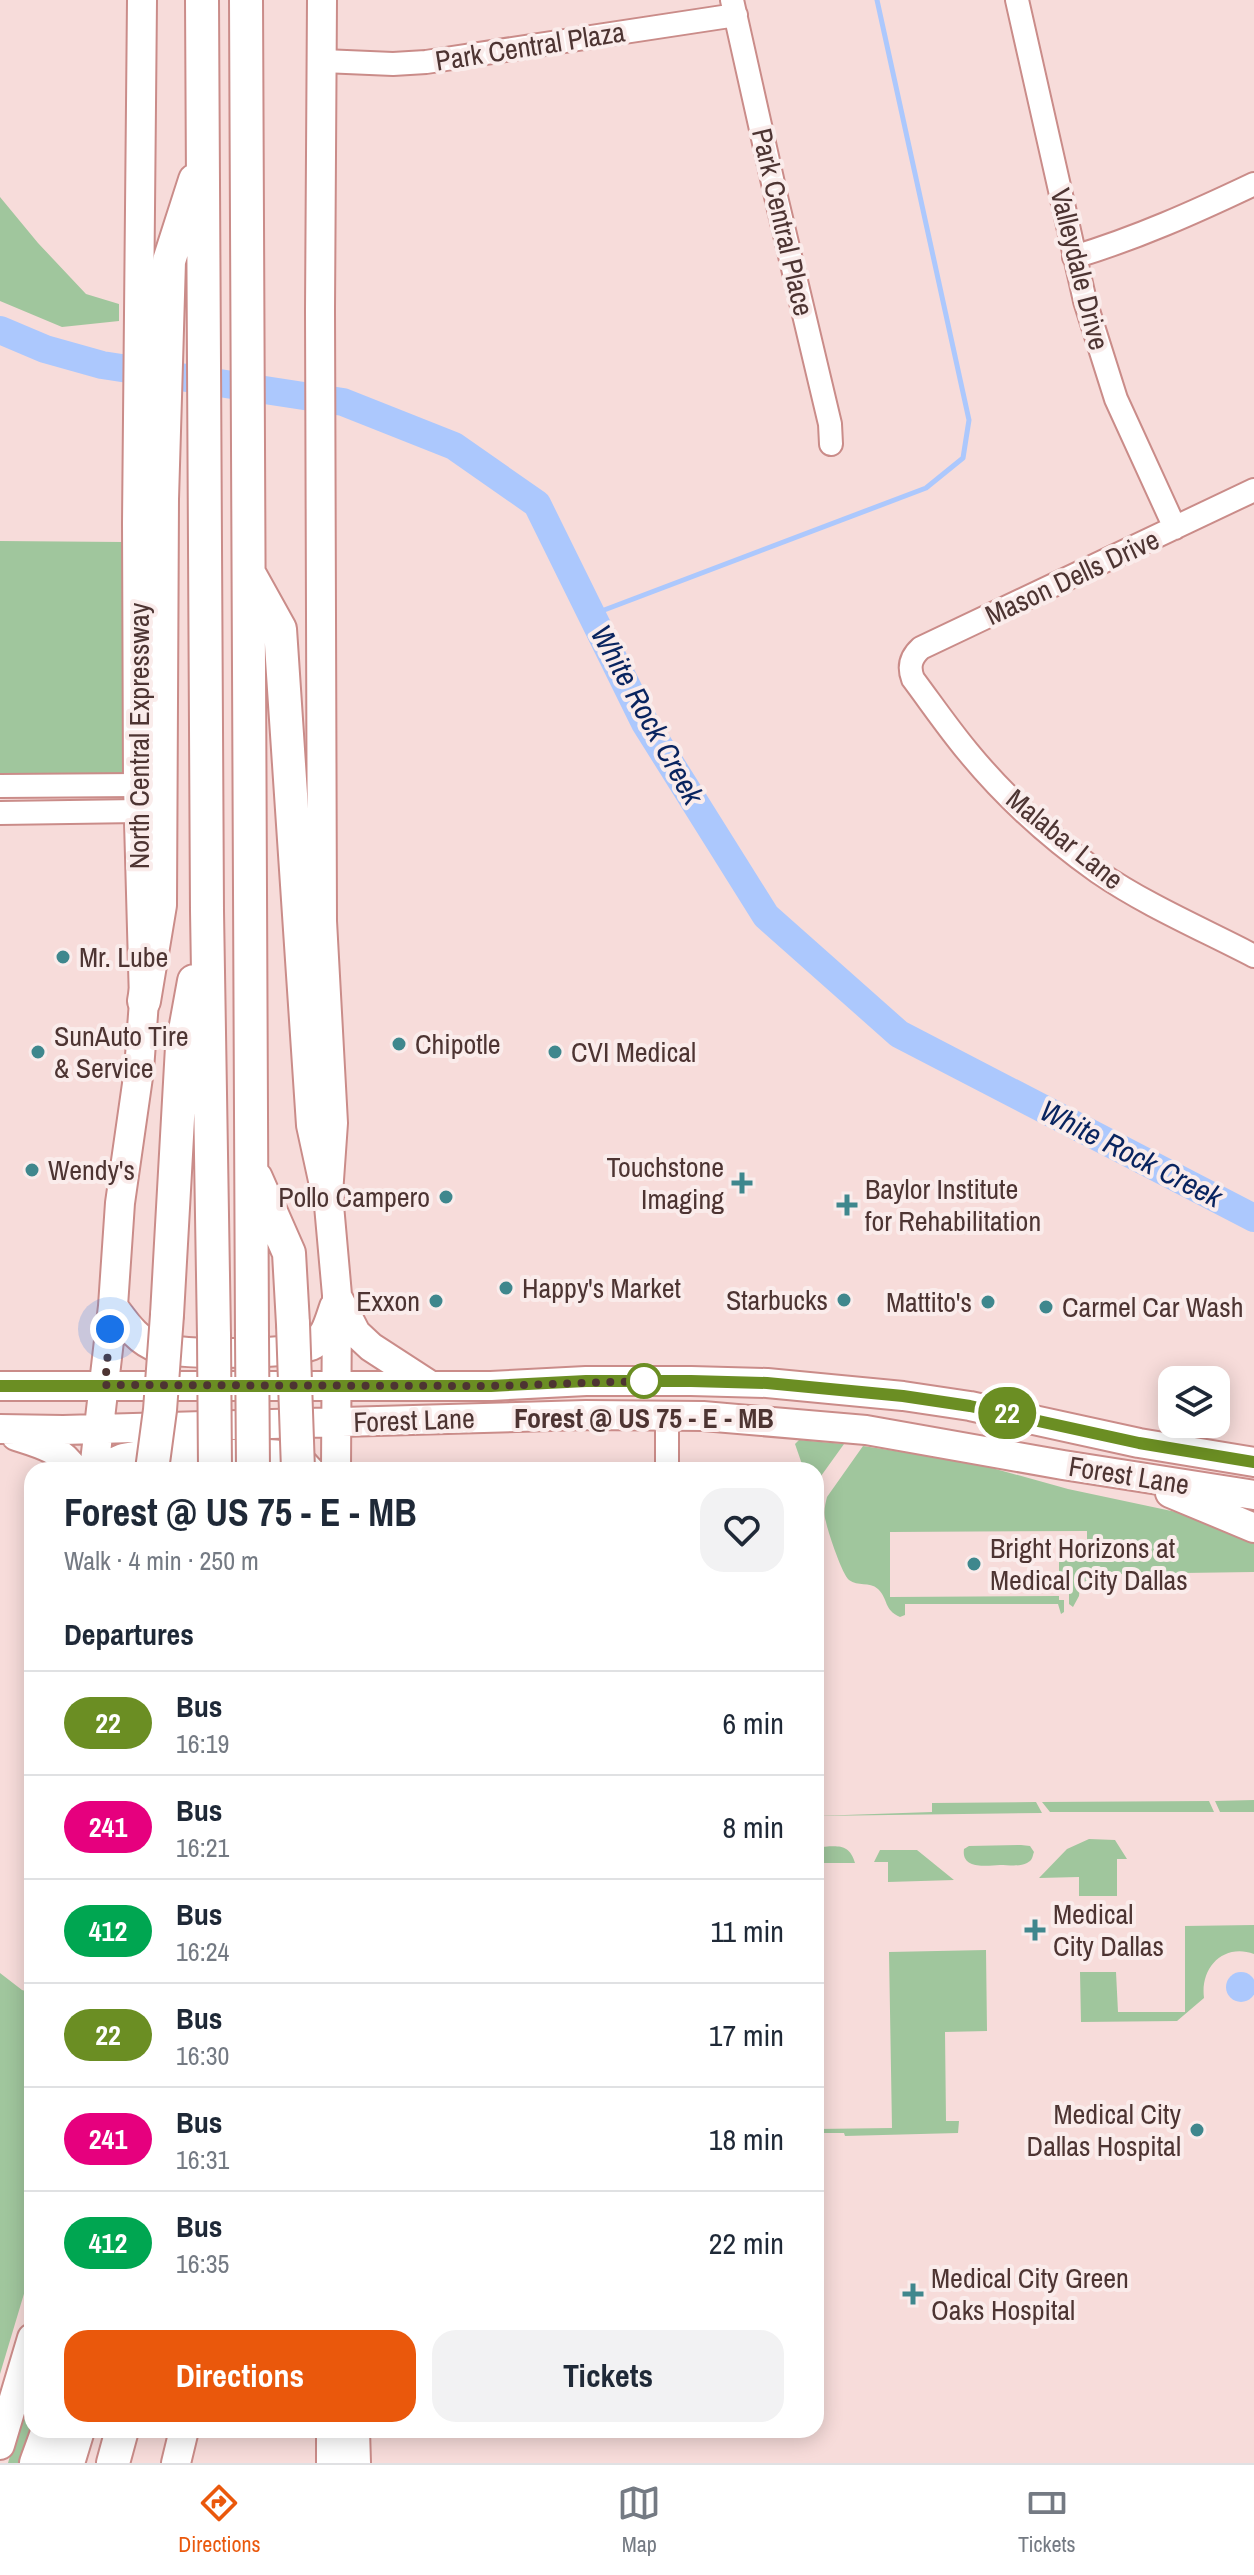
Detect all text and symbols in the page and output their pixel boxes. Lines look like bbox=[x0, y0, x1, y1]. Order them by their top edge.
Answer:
street label: Park Central Plaza bbox=[432, 12, 628, 80]
street label: Park Central Place bbox=[743, 124, 823, 320]
street label: Valleydale Drive bbox=[1042, 184, 1118, 354]
street label: Mason Dells Drive bbox=[979, 520, 1165, 634]
street label: North Central Expressway bbox=[120, 602, 158, 869]
water label: White Rock Creek bbox=[582, 618, 715, 813]
street label: Malabar Lane bbox=[998, 780, 1132, 898]
place label: Mr. Lube bbox=[79, 938, 168, 976]
marker: Mr. Lube bbox=[54, 948, 72, 966]
place label: SunAuto Tire & Service bbox=[54, 1017, 188, 1087]
place label: Chipotle bbox=[415, 1025, 501, 1063]
place label: CVI Medical bbox=[571, 1033, 696, 1071]
marker: Chipotle bbox=[390, 1035, 408, 1053]
marker: SunAuto Tire & Service bbox=[29, 1043, 47, 1061]
marker: CVI Medical bbox=[546, 1043, 564, 1061]
water label: White Rock Creek bbox=[1033, 1090, 1231, 1217]
place label: Touchstone Imaging bbox=[607, 1148, 724, 1218]
place label: Wendy's bbox=[48, 1151, 135, 1189]
marker: Wendy's bbox=[23, 1161, 41, 1179]
place label: Baylor Institute for Rehabilitation bbox=[865, 1170, 1041, 1240]
marker: Touchstone Imaging bbox=[731, 1172, 753, 1194]
place label: Pollo Campero bbox=[278, 1178, 430, 1216]
marker: Pollo Campero bbox=[437, 1188, 455, 1206]
marker: Baylor Institute for Rehabilitation bbox=[836, 1194, 858, 1216]
place label: Happy's Market bbox=[522, 1269, 681, 1307]
marker: Happy's Market bbox=[497, 1279, 515, 1297]
place label: Starbucks bbox=[726, 1281, 828, 1319]
place label: Exxon bbox=[356, 1282, 420, 1320]
place label: Mattito's bbox=[886, 1283, 972, 1321]
place label: Carmel Car Wash bbox=[1062, 1288, 1244, 1326]
marker: Starbucks bbox=[835, 1291, 853, 1309]
marker: Exxon bbox=[427, 1292, 445, 1310]
marker: Mattito's bbox=[979, 1293, 997, 1311]
marker: Carmel Car Wash bbox=[1037, 1298, 1055, 1316]
your location bbox=[90, 1309, 130, 1349]
marker: Forest @ US 75 - E - MB bbox=[627, 1364, 661, 1398]
map controls bbox=[1158, 1366, 1230, 1438]
button: layers bbox=[1158, 1366, 1230, 1438]
line badge: 22 bbox=[971, 1387, 1043, 1439]
text: 22 bbox=[994, 1394, 1020, 1432]
street label: Forest Lane bbox=[353, 1399, 475, 1441]
place label: Forest @ US 75 - E - MB bbox=[514, 1399, 774, 1437]
street label: Forest Lane bbox=[1066, 1447, 1192, 1503]
text: Forest @ US 75 - E - MB bbox=[64, 1487, 417, 1538]
button: heart bbox=[700, 1488, 784, 1572]
place label: Bright Horizons at Medical City Dallas bbox=[990, 1529, 1188, 1599]
text: Walk · 4 min · 250 m bbox=[64, 1543, 259, 1578]
marker: Bright Horizons at Medical City Dallas bbox=[965, 1555, 983, 1573]
text: Departures bbox=[64, 1614, 194, 1654]
text: Bus bbox=[176, 1686, 222, 1726]
text: 6 min bbox=[722, 1703, 784, 1743]
text: 22 bbox=[95, 1704, 121, 1742]
text: 16:19 bbox=[176, 1726, 229, 1761]
text: Bus bbox=[176, 1790, 222, 1830]
text: 8 min bbox=[722, 1807, 784, 1847]
text: 241 bbox=[89, 1808, 127, 1846]
text: 16:21 bbox=[176, 1830, 229, 1865]
text: Bus bbox=[176, 1894, 222, 1934]
place label: Medical City Dallas bbox=[1053, 1895, 1164, 1965]
text: 11 min bbox=[711, 1911, 784, 1951]
text: 412 bbox=[89, 1912, 127, 1950]
marker: Medical City Dallas bbox=[1024, 1919, 1046, 1941]
text: 16:24 bbox=[176, 1934, 229, 1969]
text: Bus bbox=[176, 1998, 222, 2038]
text: 17 min bbox=[709, 2015, 784, 2055]
text: 22 bbox=[95, 2016, 121, 2054]
text: 16:30 bbox=[176, 2038, 229, 2073]
place label: Medical City Dallas Hospital bbox=[1027, 2095, 1182, 2165]
text: Bus bbox=[176, 2102, 222, 2142]
text: 18 min bbox=[709, 2119, 784, 2159]
text: 241 bbox=[89, 2120, 127, 2158]
marker: Medical City Dallas Hospital bbox=[1188, 2121, 1206, 2139]
text: 16:31 bbox=[176, 2142, 229, 2177]
text: Bus bbox=[176, 2206, 222, 2246]
text: 22 min bbox=[709, 2223, 784, 2263]
text: 412 bbox=[89, 2224, 127, 2262]
text: 16:35 bbox=[176, 2246, 229, 2281]
place label: Medical City Green Oaks Hospital bbox=[931, 2259, 1129, 2329]
marker: Medical City Green Oaks Hospital bbox=[902, 2283, 924, 2305]
button: Directions bbox=[64, 2330, 416, 2422]
button: Tickets bbox=[432, 2330, 784, 2422]
tab: Directions bbox=[178, 2481, 261, 2559]
tab: Map bbox=[617, 2481, 661, 2559]
tab: Tickets bbox=[1018, 2481, 1076, 2559]

